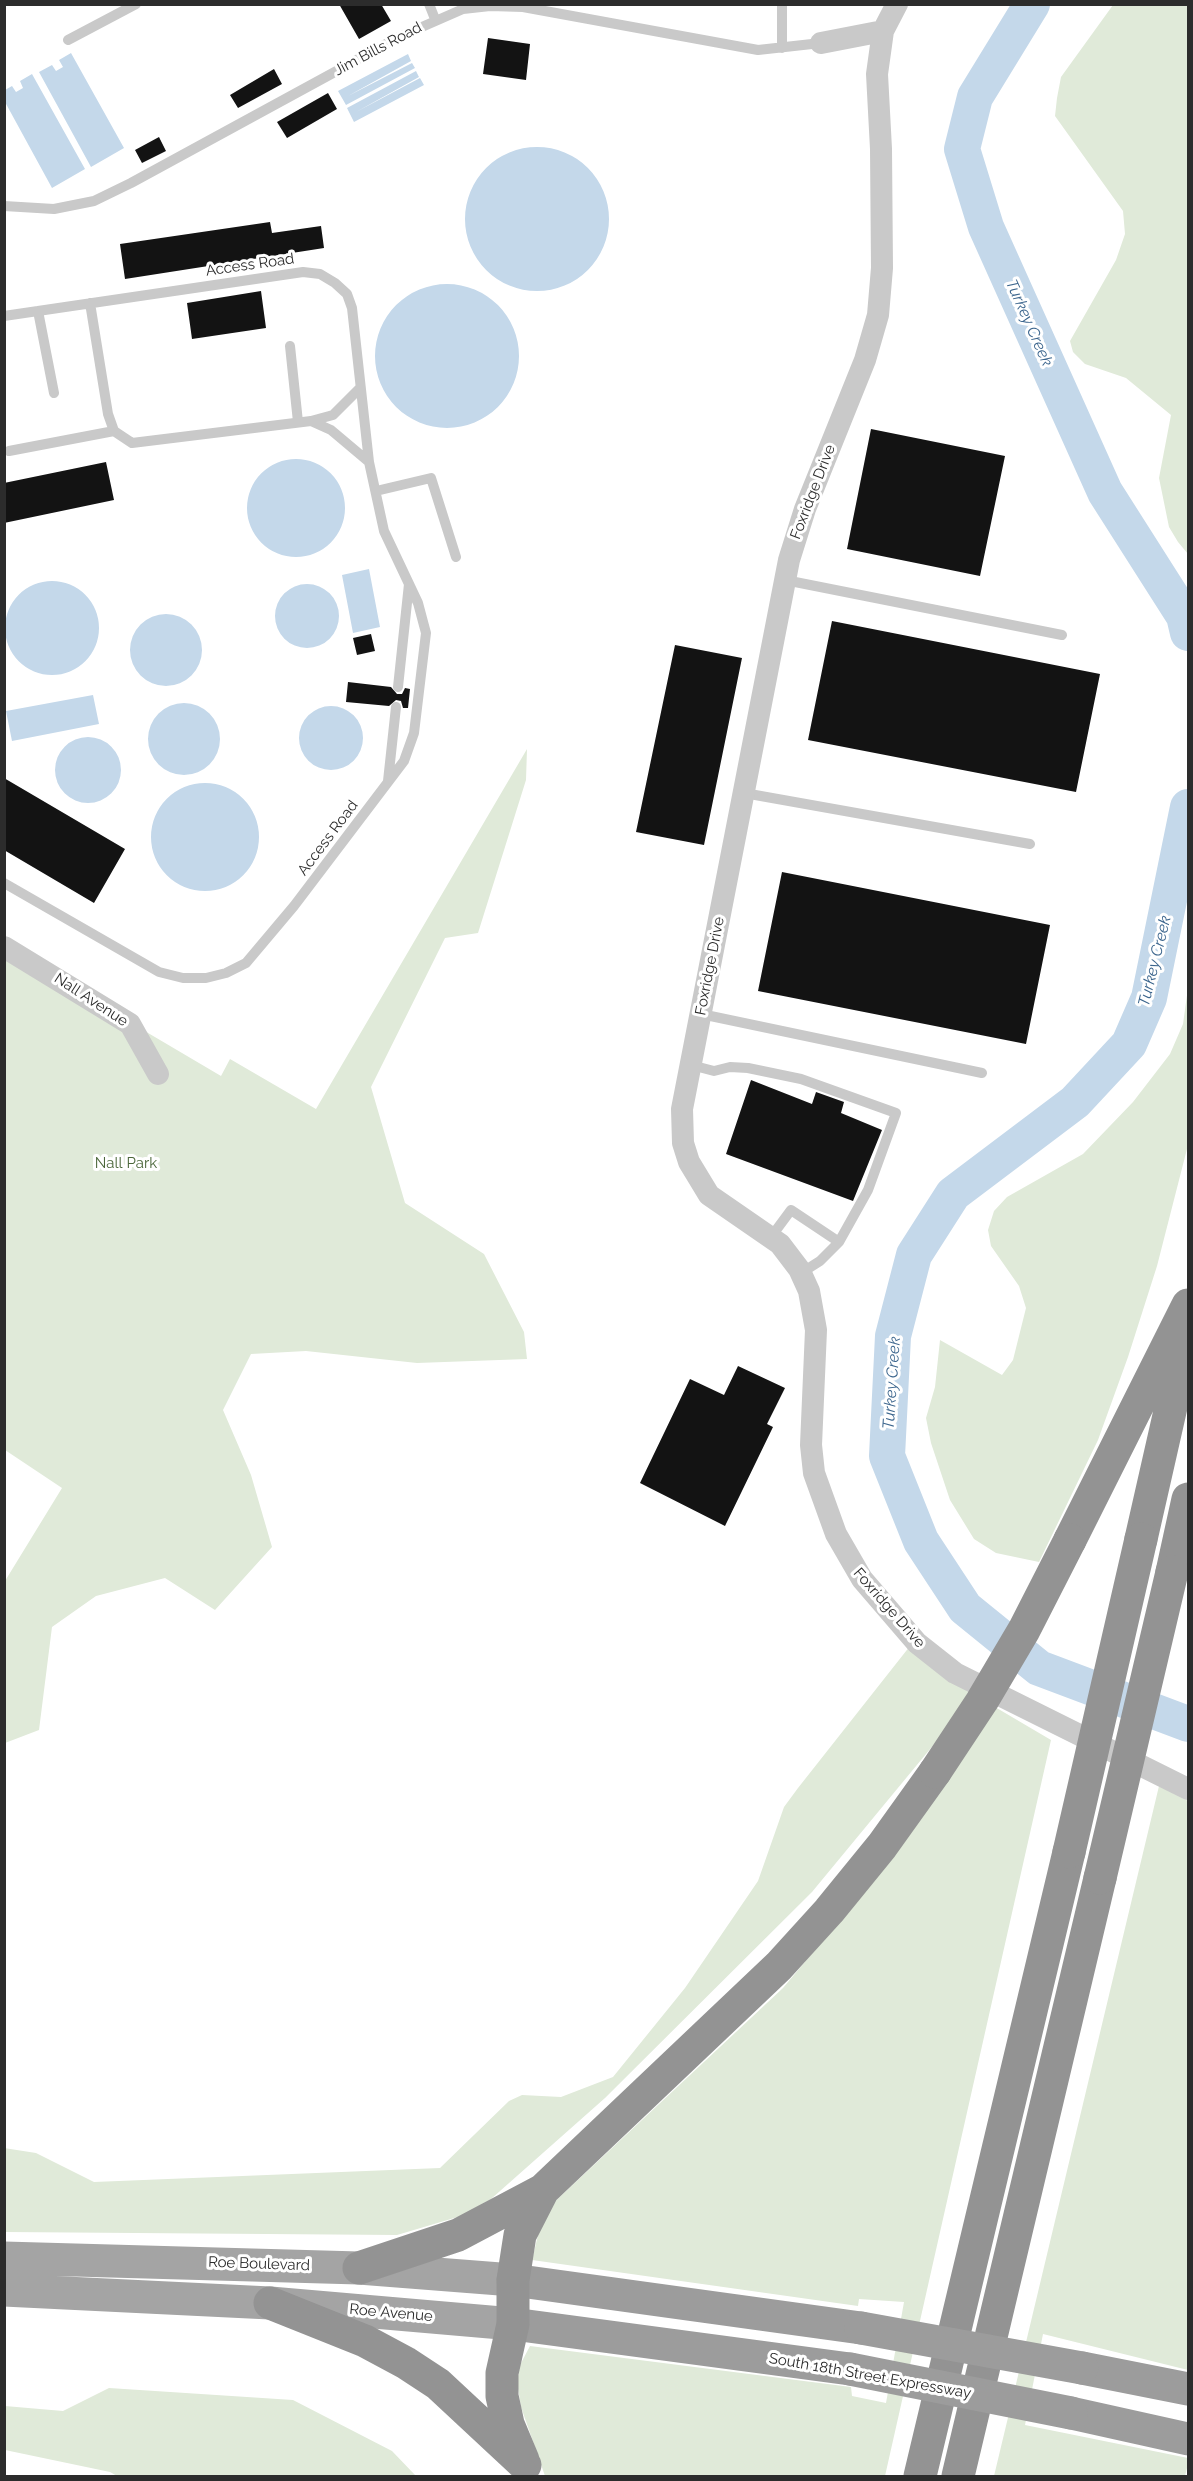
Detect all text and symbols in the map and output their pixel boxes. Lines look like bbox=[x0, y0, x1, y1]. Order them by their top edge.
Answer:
street label: Jim Bills Road bbox=[331, 18, 425, 80]
street label: Access Road bbox=[205, 250, 295, 280]
water label: Turkey Creek bbox=[1001, 277, 1057, 369]
street label: Foxridge Drive bbox=[787, 442, 839, 542]
street label: Access Road bbox=[294, 797, 362, 879]
water label: Turkey Creek bbox=[1134, 914, 1176, 1008]
street label: Foxridge Drive bbox=[692, 915, 728, 1017]
street label: Nall Avenue bbox=[51, 969, 131, 1031]
park label: Nall Park bbox=[95, 1154, 157, 1172]
water label: Turkey Creek bbox=[879, 1336, 905, 1430]
street label: Foxridge Drive bbox=[849, 1564, 929, 1652]
street label: Roe Boulevard bbox=[208, 2253, 310, 2275]
street label: Roe Avenue bbox=[349, 2300, 433, 2326]
street label: South 18th Street Expressway bbox=[767, 2349, 973, 2403]

